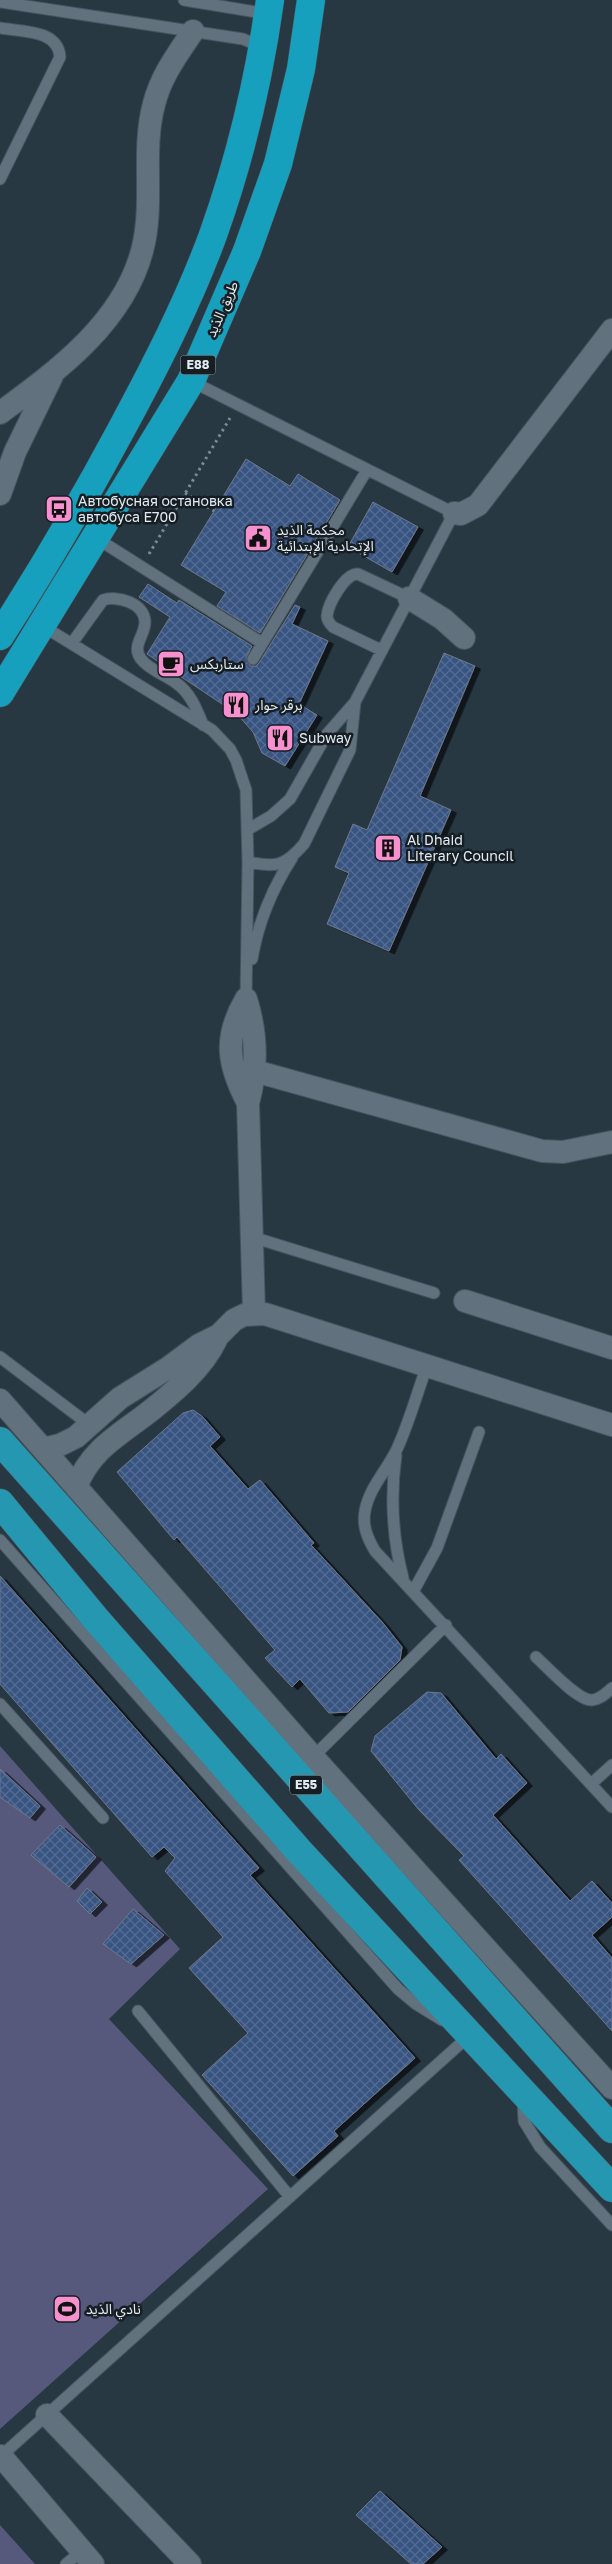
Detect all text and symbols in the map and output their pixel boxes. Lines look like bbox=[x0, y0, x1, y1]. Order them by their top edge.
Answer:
street label: طريق الذيد bbox=[202, 278, 243, 340]
road number: E88 bbox=[180, 356, 216, 374]
place label: Автобусная остановка автобуса Е700 bbox=[78, 492, 233, 525]
bus stop icon: Автобусная остановка автобуса Е700 bbox=[44, 494, 74, 524]
place label: محكمة الذيد الإتحادية الإبتدائية bbox=[277, 521, 374, 556]
public building icon: محكمة الذيد الإتحادية الإبتدائية bbox=[243, 523, 273, 553]
cafe icon: ستاربكس bbox=[156, 649, 186, 679]
place label: ستاربكس bbox=[190, 655, 244, 673]
restaurant icon: برقر حوار bbox=[221, 690, 251, 720]
place label: برقر حوار bbox=[254, 696, 303, 714]
restaurant icon: Subway bbox=[265, 723, 295, 753]
place label: Subway bbox=[299, 729, 352, 746]
place label: Al Dhaid Literary Council bbox=[407, 831, 514, 864]
building icon: Al Dhaid Literary Council bbox=[373, 833, 403, 863]
road number: E55 bbox=[290, 1776, 322, 1794]
sports icon: نادي الذيد bbox=[52, 2294, 82, 2324]
place label: نادي الذيد bbox=[86, 2300, 141, 2320]

